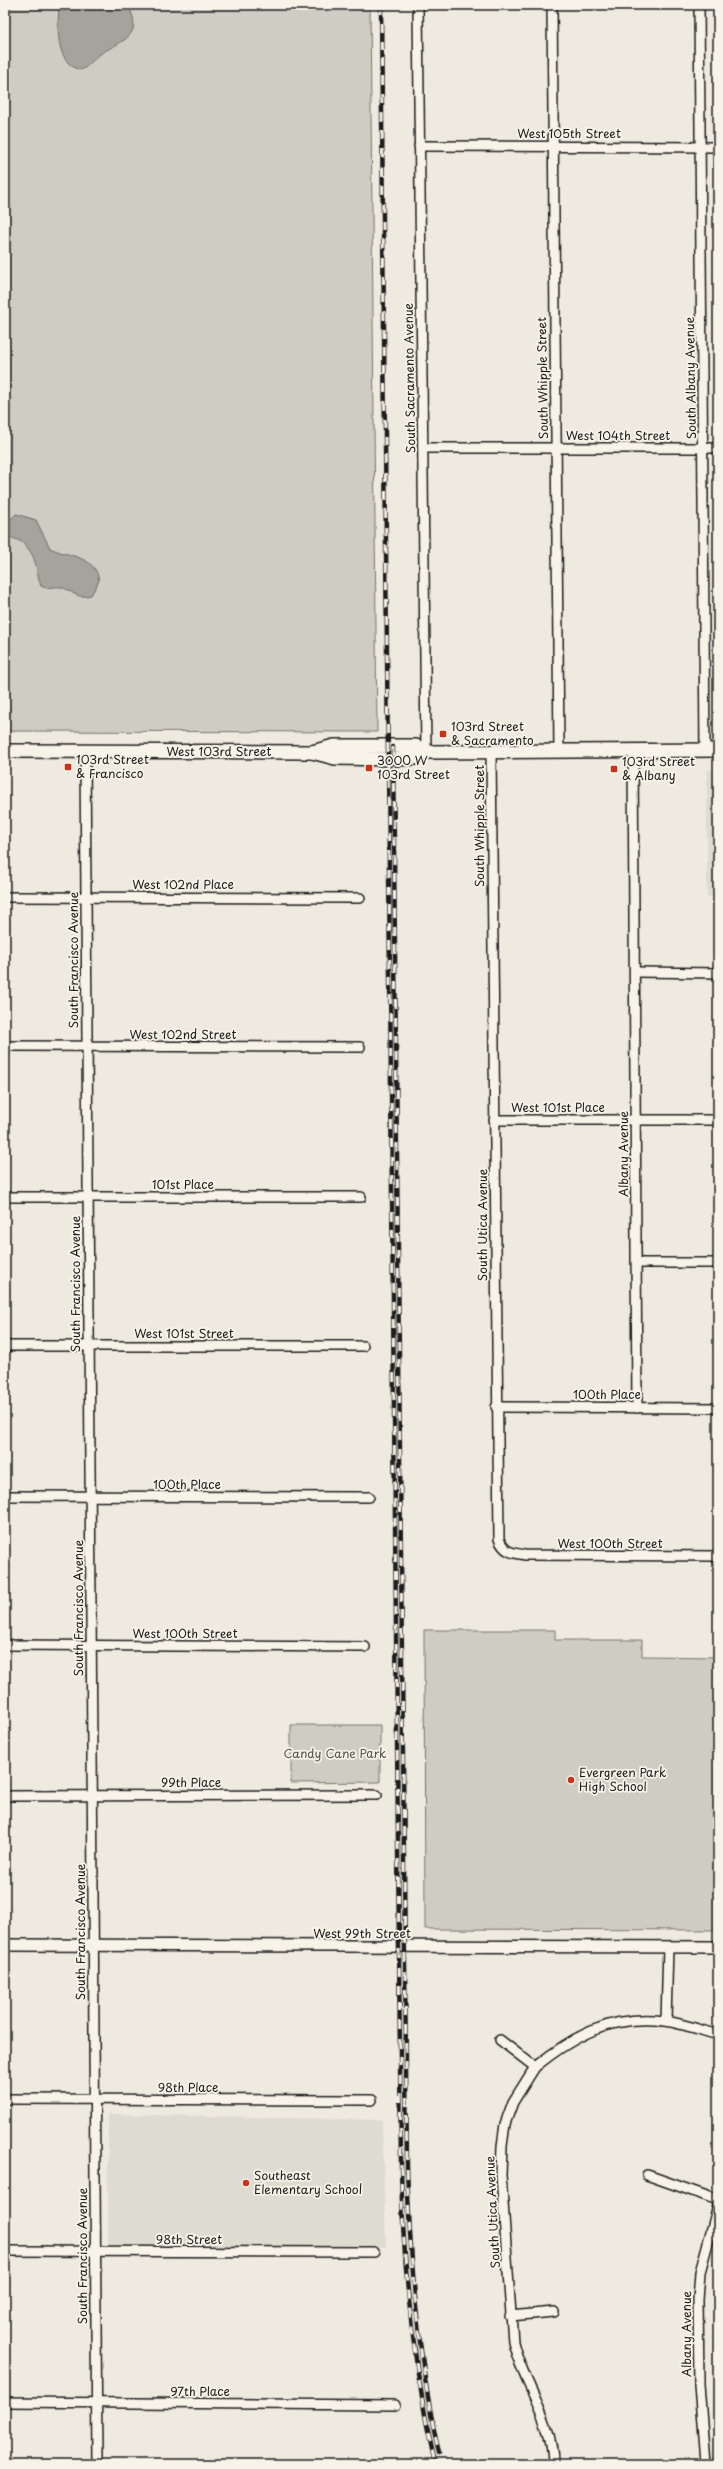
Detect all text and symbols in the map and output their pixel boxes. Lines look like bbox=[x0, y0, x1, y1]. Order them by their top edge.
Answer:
street label: West 105th Street bbox=[517, 124, 621, 142]
street label: South Sacramento Avenue bbox=[399, 302, 419, 453]
street label: South Albany Avenue bbox=[680, 316, 700, 439]
street label: South Whipple Street bbox=[532, 317, 552, 439]
street label: West 104th Street bbox=[566, 426, 670, 444]
place label: 103rd Street & Sacramento bbox=[451, 717, 534, 749]
marker: 103rd Street & Sacramento bbox=[438, 729, 448, 739]
street label: West 103rd Street bbox=[167, 742, 271, 760]
place label: 103rd Street & Francisco bbox=[76, 750, 149, 782]
place label: 3000 W 103rd Street bbox=[377, 751, 450, 783]
place label: 103rd Street & Albany bbox=[622, 752, 695, 784]
marker: 103rd Street & Francisco bbox=[63, 762, 73, 772]
marker: 3000 W 103rd Street bbox=[364, 763, 374, 773]
marker: 103rd Street & Albany bbox=[609, 764, 619, 774]
street label: South Whipple Street bbox=[470, 765, 488, 887]
street label: West 102nd Place bbox=[132, 875, 234, 893]
street label: South Francisco Avenue bbox=[64, 891, 82, 1028]
street label: West 102nd Street bbox=[130, 1025, 237, 1043]
street label: West 101st Place bbox=[511, 1098, 605, 1116]
street label: Albany Avenue bbox=[614, 1110, 632, 1197]
street label: South Utica Avenue bbox=[473, 1168, 491, 1281]
street label: 101st Place bbox=[152, 1175, 214, 1193]
street label: South Francisco Avenue bbox=[66, 1215, 84, 1352]
street label: West 101st Street bbox=[134, 1324, 234, 1342]
street label: 100th Place bbox=[573, 1385, 641, 1403]
street label: 100th Place bbox=[153, 1475, 221, 1493]
street label: West 100th Street bbox=[557, 1534, 663, 1552]
street label: South Francisco Avenue bbox=[69, 1539, 87, 1676]
street label: West 100th Street bbox=[132, 1624, 238, 1642]
park label: Candy Cane Park bbox=[284, 1744, 386, 1762]
place label: Evergreen Park High School bbox=[579, 1763, 666, 1795]
street label: 99th Place bbox=[161, 1773, 221, 1791]
marker: Evergreen Park High School bbox=[566, 1775, 576, 1785]
street label: South Francisco Avenue bbox=[71, 1863, 89, 2000]
street label: West 99th Street bbox=[313, 1924, 411, 1942]
street label: 98th Place bbox=[158, 2078, 218, 2096]
street label: South Utica Avenue bbox=[480, 2155, 504, 2269]
place label: Southeast Elementary School bbox=[254, 2166, 362, 2198]
marker: Southeast Elementary School bbox=[241, 2178, 251, 2188]
street label: South Francisco Avenue bbox=[73, 2187, 91, 2324]
street label: 98th Street bbox=[156, 2230, 222, 2248]
street label: Albany Avenue bbox=[677, 2290, 695, 2377]
street label: 97th Place bbox=[170, 2382, 230, 2400]

